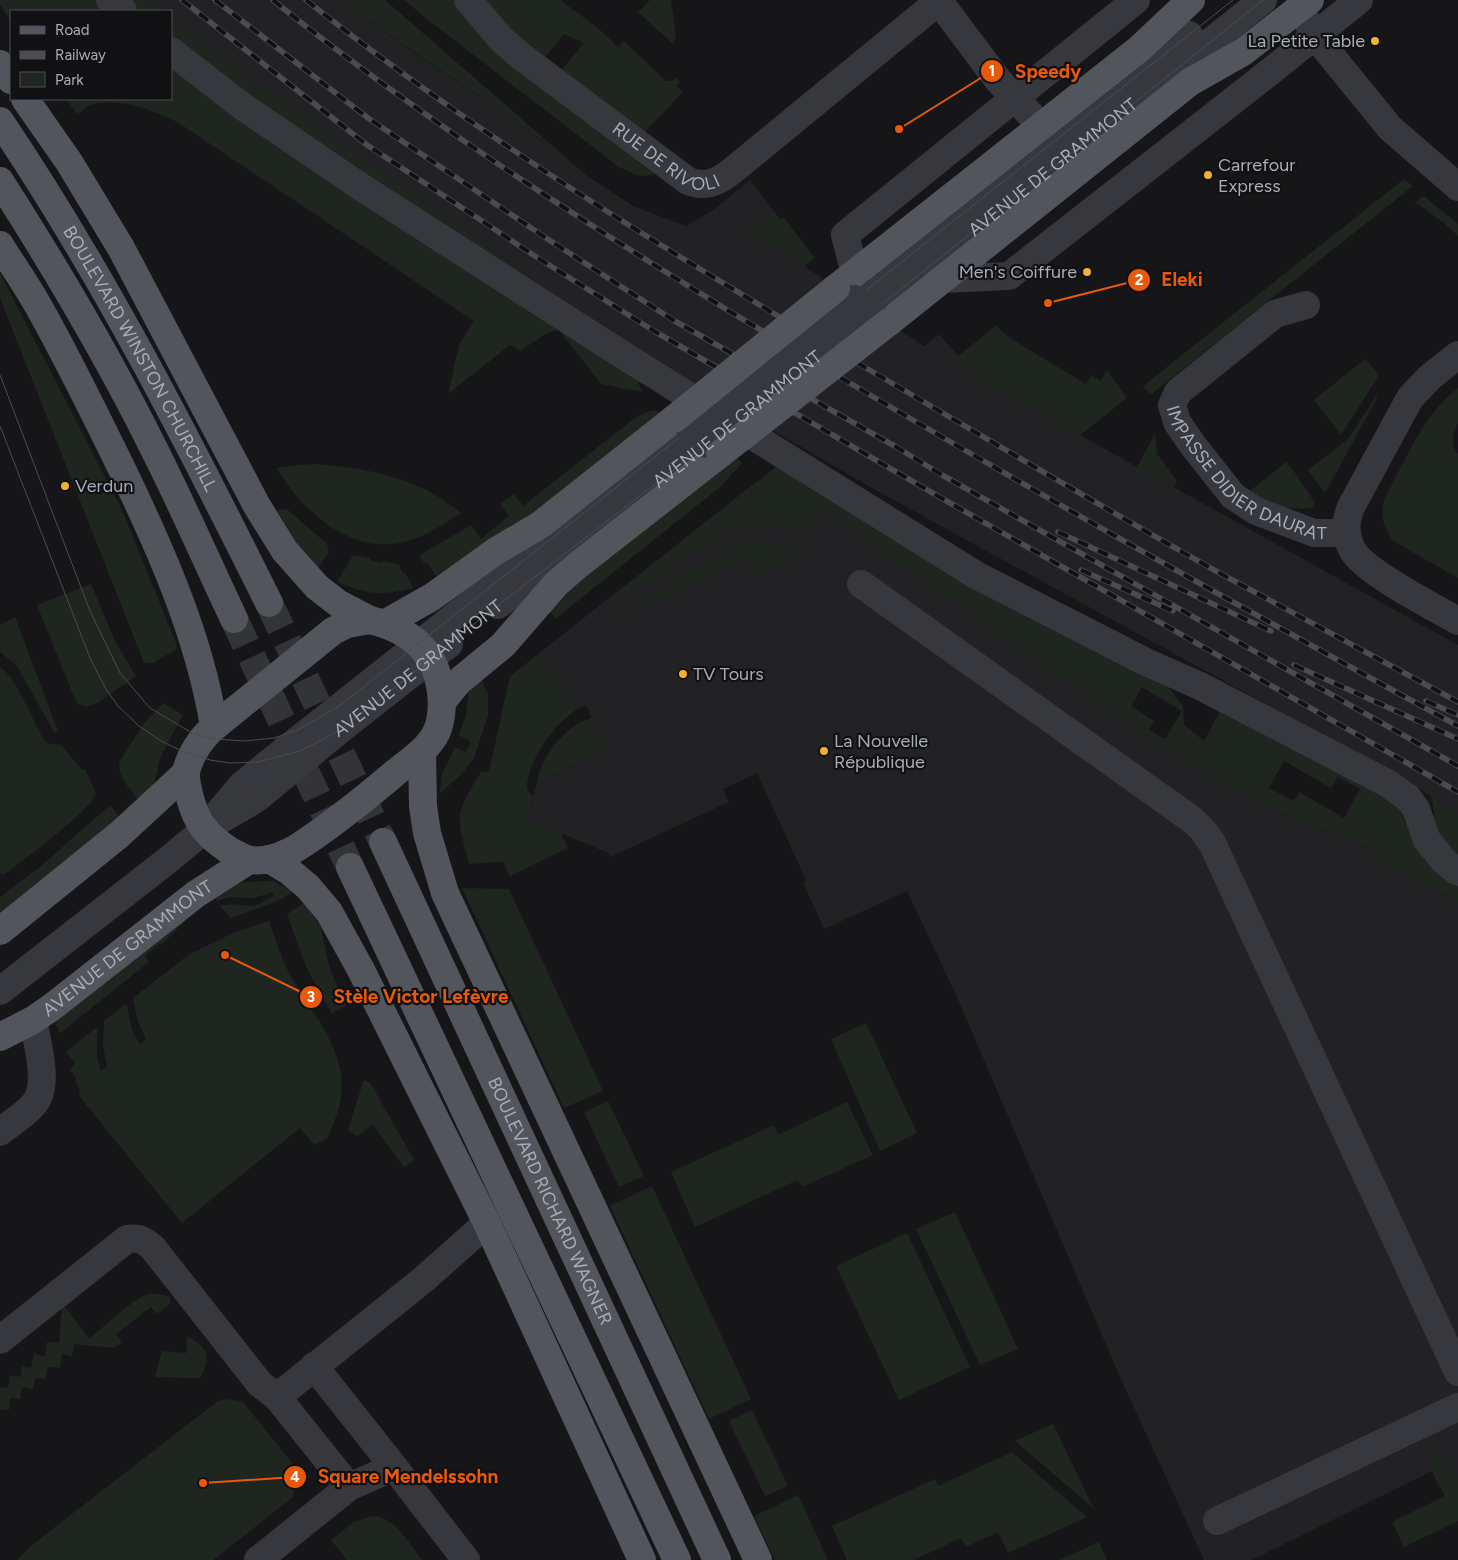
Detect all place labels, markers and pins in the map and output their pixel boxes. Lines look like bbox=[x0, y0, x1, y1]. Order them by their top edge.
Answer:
place label: La Petite Table bbox=[1248, 30, 1365, 52]
marker: La Petite Table bbox=[1369, 35, 1381, 47]
callout: Speedy bbox=[980, 54, 1091, 88]
place label: Carrefour Express bbox=[1218, 154, 1295, 197]
marker: Carrefour Express bbox=[1202, 169, 1214, 181]
place label: Men's Coiffure bbox=[959, 261, 1077, 283]
callout: Eleki bbox=[1126, 263, 1213, 297]
marker: Men's Coiffure bbox=[1081, 266, 1093, 278]
place label: Verdun bbox=[75, 475, 133, 497]
marker: Verdun bbox=[59, 480, 71, 492]
place label: TV Tours bbox=[693, 663, 764, 685]
marker: TV Tours bbox=[677, 668, 689, 680]
place label: La Nouvelle République bbox=[834, 730, 928, 773]
marker: La Nouvelle République bbox=[818, 745, 830, 757]
callout: Stèle Victor Lefèvre bbox=[298, 980, 518, 1014]
callout: Square Mendelssohn bbox=[283, 1460, 508, 1494]

